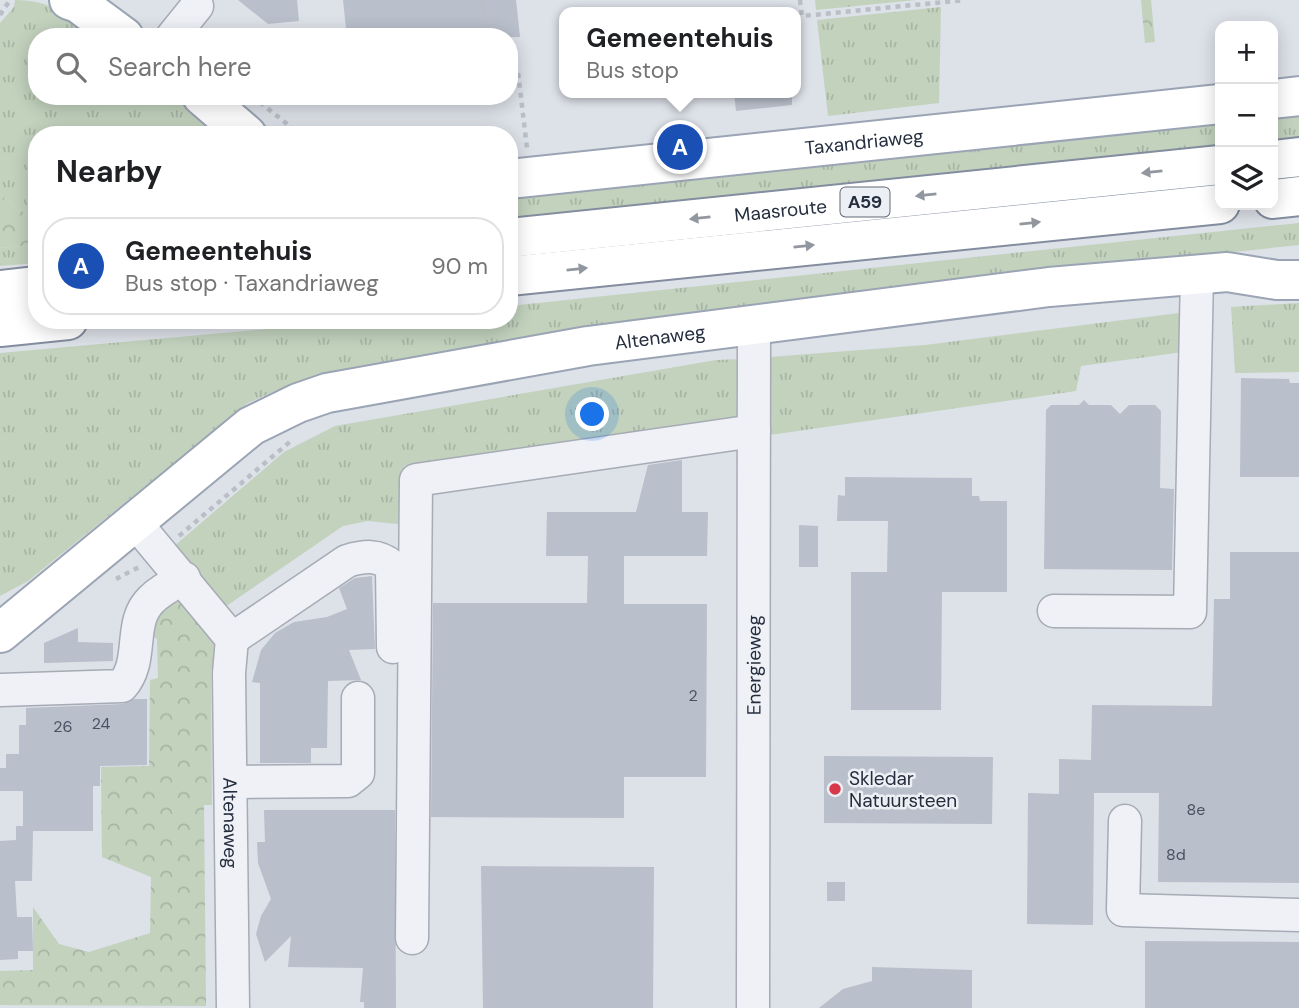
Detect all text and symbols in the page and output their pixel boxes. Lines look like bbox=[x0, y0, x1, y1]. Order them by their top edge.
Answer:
popup bbox=[559, 7, 801, 98]
text: Gemeentehuis bbox=[586, 21, 774, 55]
map controls bbox=[1215, 21, 1278, 210]
button: + bbox=[1215, 21, 1278, 84]
search box bbox=[28, 28, 518, 105]
icon: search bbox=[52, 48, 90, 86]
text: Search here bbox=[108, 50, 251, 84]
text: Bus stop bbox=[586, 55, 679, 85]
button: − bbox=[1215, 84, 1278, 147]
pin: A bbox=[657, 121, 703, 173]
street label: Taxandriaweg bbox=[803, 123, 925, 161]
button: layers bbox=[1215, 147, 1278, 210]
text: Nearby bbox=[56, 152, 162, 191]
one-way arrow bbox=[1141, 167, 1163, 178]
road number: A59 bbox=[840, 188, 890, 216]
one-way arrow bbox=[915, 190, 937, 201]
street label: Maasroute bbox=[733, 193, 828, 228]
one-way arrow bbox=[689, 213, 711, 224]
one-way arrow bbox=[1019, 218, 1041, 229]
text: Gemeentehuis bbox=[125, 234, 312, 268]
one-way arrow bbox=[793, 240, 815, 251]
text: A bbox=[73, 251, 89, 281]
text: 90 m bbox=[431, 251, 488, 281]
one-way arrow bbox=[566, 263, 588, 274]
text: Bus stop · Taxandriaweg bbox=[125, 268, 379, 298]
street label: Altenaweg bbox=[613, 319, 707, 355]
your location bbox=[575, 397, 609, 431]
street label: Energieweg bbox=[741, 614, 767, 715]
house number: 2 bbox=[688, 685, 698, 706]
house number: 24 bbox=[92, 713, 111, 734]
house number: 26 bbox=[53, 716, 73, 737]
place label: Skledar Natuursteen bbox=[849, 766, 957, 813]
street label: Altenaweg bbox=[217, 777, 243, 869]
marker: Skledar Natuursteen bbox=[827, 781, 843, 797]
house number: 8e bbox=[1187, 799, 1205, 820]
house number: 8d bbox=[1166, 844, 1186, 865]

